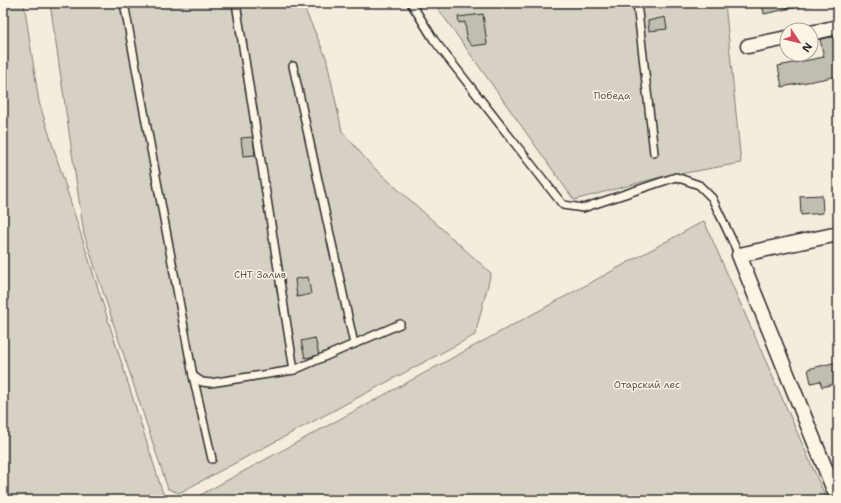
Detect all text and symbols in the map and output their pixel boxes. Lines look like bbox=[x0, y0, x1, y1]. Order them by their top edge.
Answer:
north arrow bbox=[779, 22, 819, 62]
text: N bbox=[798, 40, 815, 56]
park label: Победа bbox=[594, 89, 631, 102]
park label: СНТ Залив bbox=[234, 268, 286, 281]
park label: Отарский лес bbox=[614, 378, 680, 391]

